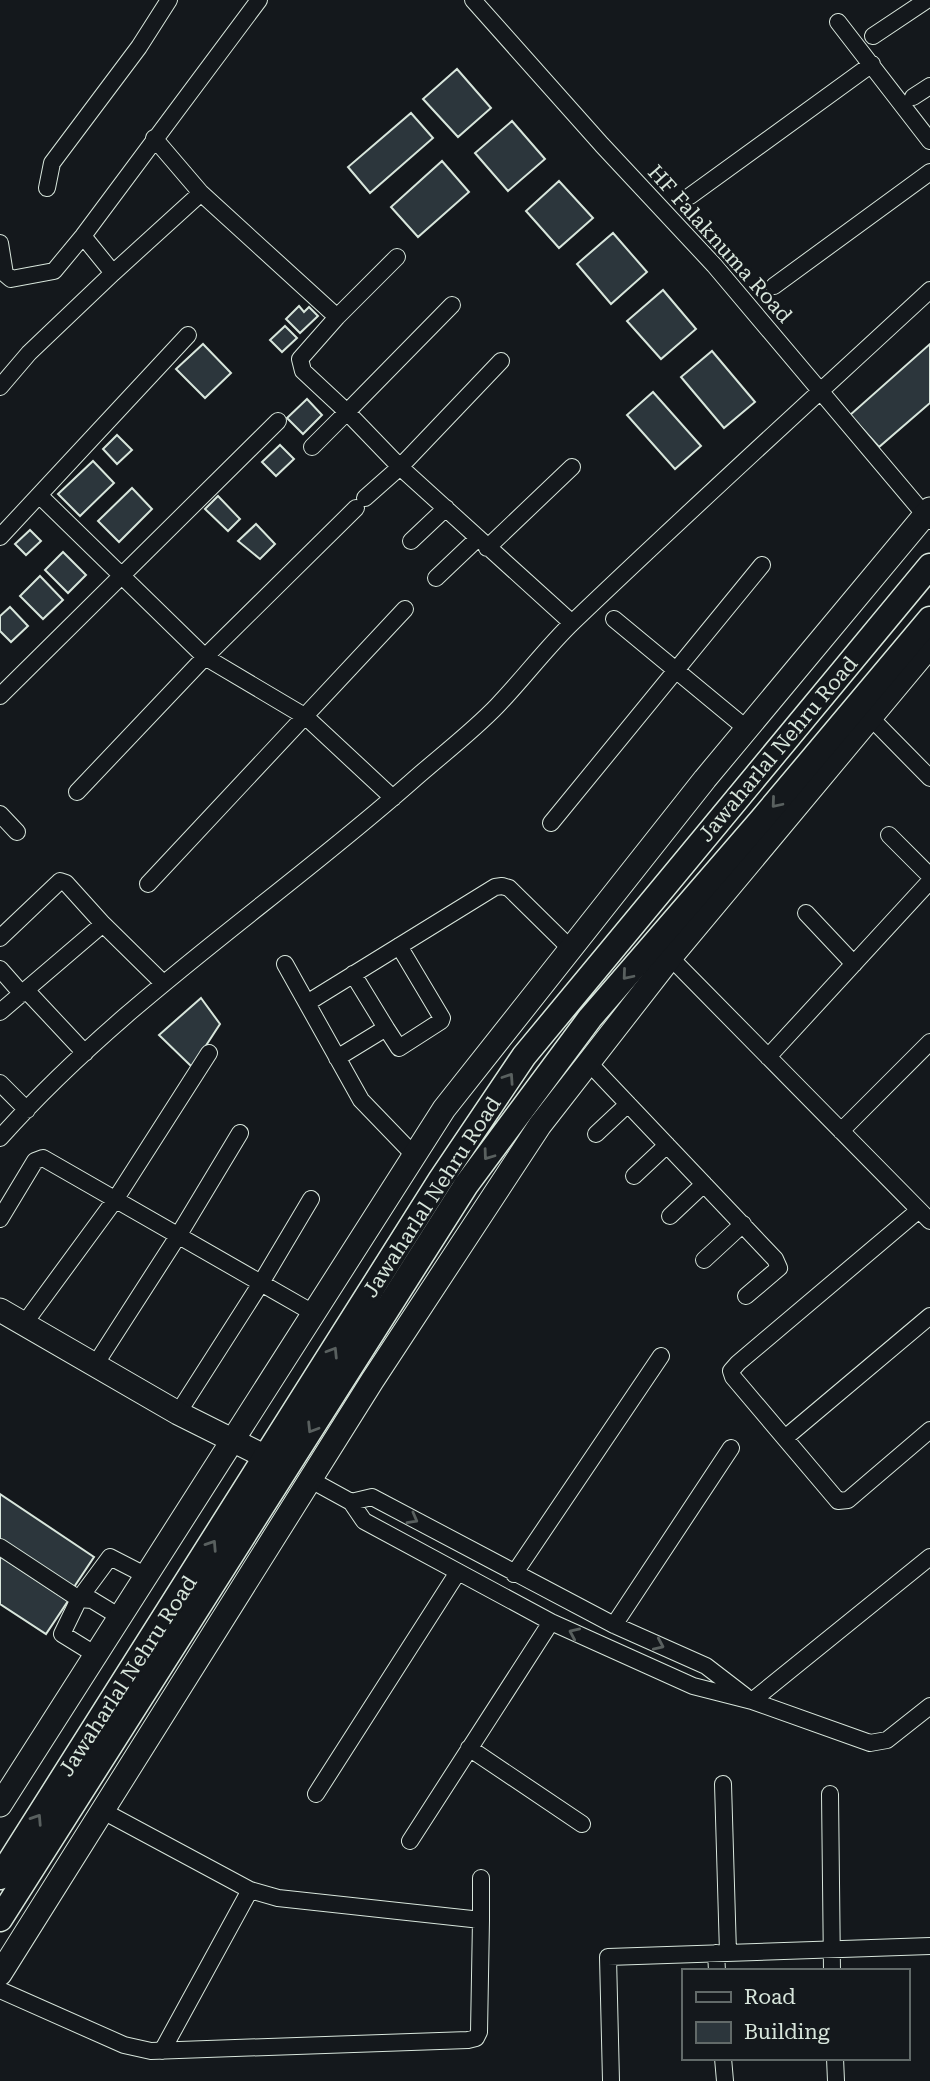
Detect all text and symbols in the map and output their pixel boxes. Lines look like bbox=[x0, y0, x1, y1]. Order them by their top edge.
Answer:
street label: HF Falaknuma Road bbox=[643, 160, 797, 328]
street label: Jawaharlal Nehru Road bbox=[694, 651, 863, 846]
one-way arrow bbox=[772, 794, 784, 807]
one-way arrow bbox=[623, 966, 635, 979]
one-way arrow bbox=[501, 1073, 514, 1086]
street label: Jawaharlal Nehru Road bbox=[358, 1092, 506, 1302]
one-way arrow bbox=[484, 1147, 496, 1160]
one-way arrow bbox=[324, 1347, 337, 1360]
one-way arrow bbox=[308, 1421, 321, 1434]
one-way arrow bbox=[405, 1511, 418, 1524]
one-way arrow bbox=[203, 1539, 216, 1552]
street label: Jawaharlal Nehru Road bbox=[54, 1571, 202, 1781]
one-way arrow bbox=[569, 1627, 582, 1641]
one-way arrow bbox=[651, 1637, 664, 1651]
one-way arrow bbox=[28, 1814, 41, 1827]
legend bbox=[682, 1969, 909, 2060]
text: Road bbox=[744, 1985, 796, 2009]
text: Building bbox=[744, 2020, 830, 2044]

